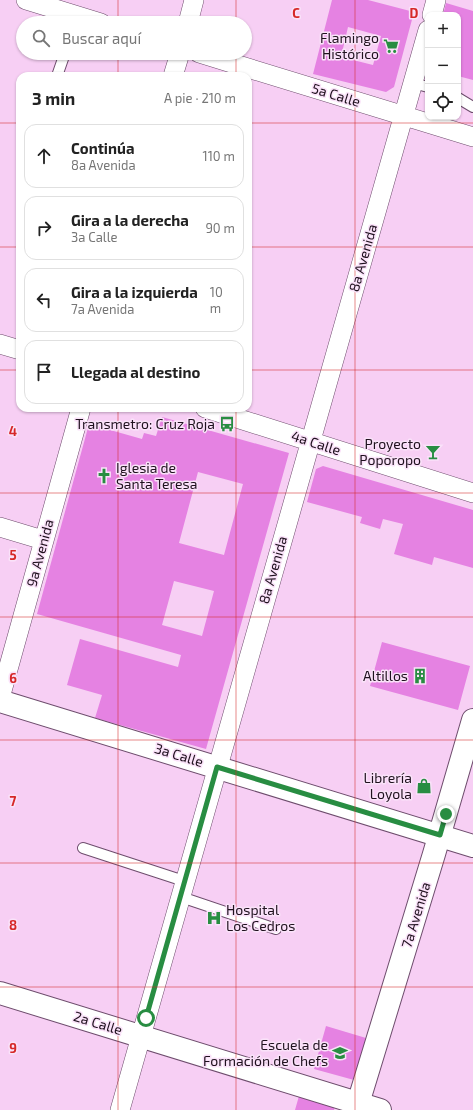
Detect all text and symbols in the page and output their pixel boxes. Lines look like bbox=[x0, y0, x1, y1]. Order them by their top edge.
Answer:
text: C bbox=[292, 5, 300, 21]
text: D bbox=[410, 5, 419, 21]
map controls bbox=[425, 12, 461, 120]
button: + bbox=[425, 12, 461, 48]
search box bbox=[16, 16, 252, 60]
icon: search bbox=[30, 27, 52, 49]
text: Buscar aquí bbox=[62, 29, 141, 47]
place label: Flamingo Histórico bbox=[320, 29, 379, 62]
supermarket icon: Flamingo Histórico bbox=[382, 37, 400, 55]
button: − bbox=[425, 48, 461, 84]
street label: 5a Calle bbox=[310, 79, 362, 110]
button: locate bbox=[425, 84, 461, 120]
text: 3 min bbox=[32, 88, 75, 108]
text: A pie · 210 m bbox=[164, 90, 236, 106]
text: Continúa bbox=[71, 139, 134, 157]
icon: ahead bbox=[33, 145, 55, 167]
text: 110 m bbox=[203, 148, 235, 164]
text: 8a Avenida bbox=[71, 157, 136, 173]
text: Gira a la derecha bbox=[71, 211, 189, 229]
icon: right bbox=[33, 217, 55, 239]
text: 90 m bbox=[205, 220, 235, 236]
street label: 8a Avenida bbox=[345, 222, 380, 294]
text: 3a Calle bbox=[71, 229, 118, 245]
text: Gira a la izquierda bbox=[71, 283, 198, 301]
text: 10 m bbox=[210, 284, 223, 316]
icon: left bbox=[33, 289, 55, 311]
text: 7a Avenida bbox=[71, 301, 134, 317]
icon: arrive bbox=[33, 361, 55, 383]
text: Llegada al destino bbox=[71, 363, 200, 381]
place label: Transmetro: Cruz Roja bbox=[75, 415, 215, 432]
bus stop icon: Transmetro: Cruz Roja bbox=[218, 415, 236, 433]
text: 4 bbox=[9, 423, 17, 439]
street label: 4a Calle bbox=[289, 427, 343, 458]
place label: Proyecto Poporopo bbox=[359, 435, 421, 468]
bar icon: Proyecto Poporopo bbox=[424, 443, 442, 461]
place label: Iglesia de Santa Teresa bbox=[116, 459, 197, 492]
church icon: Iglesia de Santa Teresa bbox=[95, 467, 113, 485]
street label: 9a Avenida bbox=[22, 517, 57, 588]
street label: 8a Avenida bbox=[255, 534, 290, 606]
text: 5 bbox=[9, 547, 17, 563]
place label: Altillos bbox=[363, 667, 408, 684]
building icon: Altillos bbox=[411, 667, 429, 685]
text: 6 bbox=[9, 670, 17, 686]
street label: 3a Calle bbox=[153, 739, 206, 770]
place label: Librería Loyola bbox=[364, 769, 412, 802]
shop icon: Librería Loyola bbox=[415, 777, 433, 795]
text: 7 bbox=[10, 793, 17, 809]
route end bbox=[437, 805, 455, 823]
street label: 7a Avenida bbox=[397, 880, 434, 950]
place label: Hospital Los Cedros bbox=[226, 901, 295, 934]
hospital icon: Hospital Los Cedros bbox=[205, 909, 223, 927]
text: 8 bbox=[9, 917, 17, 933]
street label: 2a Calle bbox=[72, 1007, 125, 1038]
route start bbox=[137, 1009, 155, 1027]
place label: Escuela de Formación de Chefs bbox=[203, 1036, 328, 1069]
text: 9 bbox=[9, 1040, 17, 1056]
school or university icon: Escuela de Formación de Chefs bbox=[331, 1044, 349, 1062]

